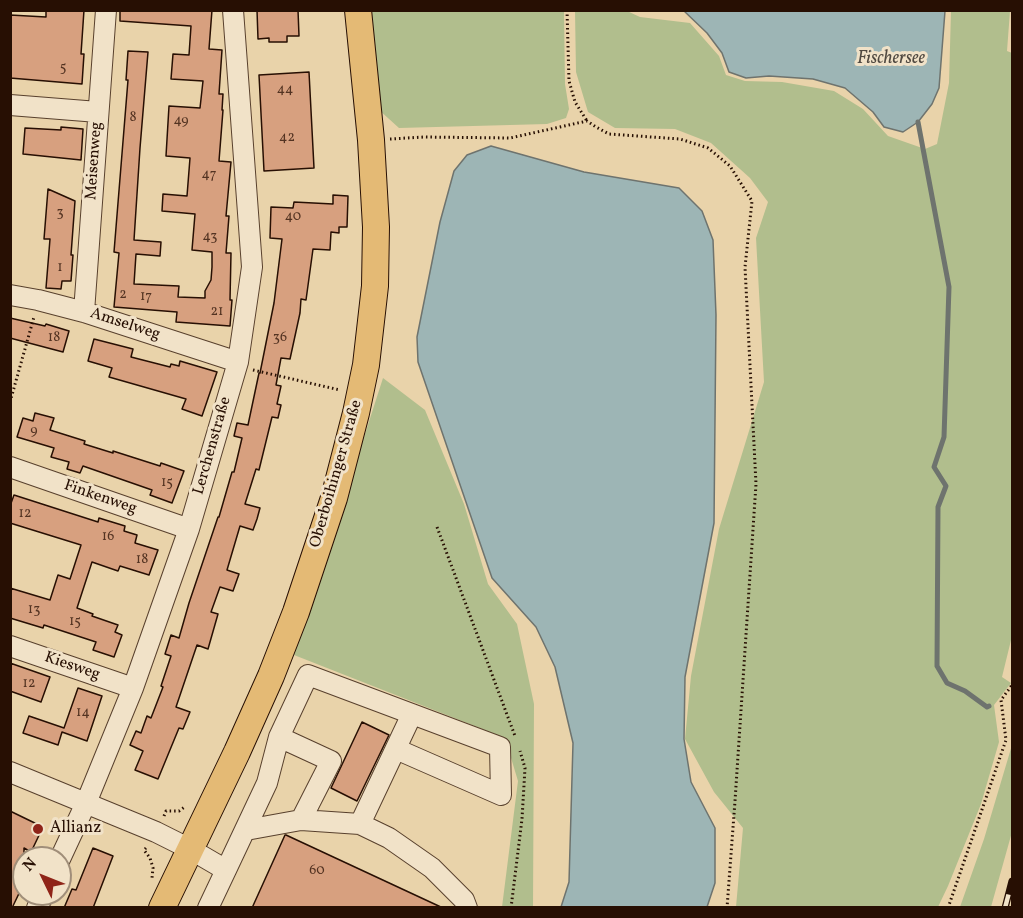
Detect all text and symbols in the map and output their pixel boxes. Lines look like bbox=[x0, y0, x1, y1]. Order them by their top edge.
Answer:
water label: Fischersee bbox=[857, 49, 925, 71]
house number: 5 bbox=[60, 60, 66, 76]
house number: 44 bbox=[277, 82, 293, 98]
house number: 8 bbox=[129, 110, 137, 126]
house number: 49 bbox=[173, 113, 189, 129]
street label: Meisenweg bbox=[83, 121, 107, 201]
house number: 42 bbox=[279, 130, 295, 146]
house number: 47 bbox=[201, 167, 217, 183]
house number: 3 bbox=[56, 205, 64, 221]
house number: 40 bbox=[285, 209, 301, 225]
house number: 43 bbox=[203, 229, 217, 245]
house number: 1 bbox=[57, 260, 63, 276]
house number: 2 bbox=[119, 287, 127, 303]
house number: 17 bbox=[140, 289, 152, 305]
house number: 21 bbox=[211, 304, 223, 320]
street label: Amselweg bbox=[87, 305, 163, 345]
house number: 18 bbox=[48, 330, 60, 346]
house number: 36 bbox=[273, 330, 287, 346]
street label: Lerchenstraße bbox=[190, 395, 236, 497]
street label: Oberboihinger Straße bbox=[307, 398, 367, 550]
house number: 9 bbox=[30, 423, 38, 439]
house number: 15 bbox=[161, 475, 173, 491]
street label: Finkenweg bbox=[61, 477, 139, 519]
house number: 12 bbox=[19, 506, 31, 522]
house number: 16 bbox=[102, 529, 114, 545]
house number: 18 bbox=[136, 552, 148, 568]
house number: 13 bbox=[28, 602, 40, 618]
house number: 15 bbox=[69, 614, 81, 630]
street label: Kiesweg bbox=[42, 649, 102, 685]
house number: 12 bbox=[23, 676, 35, 692]
house number: 14 bbox=[76, 705, 90, 721]
place label: Allianz bbox=[50, 819, 101, 839]
marker: Allianz bbox=[31, 822, 45, 836]
north arrow bbox=[12, 846, 72, 906]
text: N bbox=[18, 853, 42, 877]
house number: 60 bbox=[309, 863, 325, 879]

